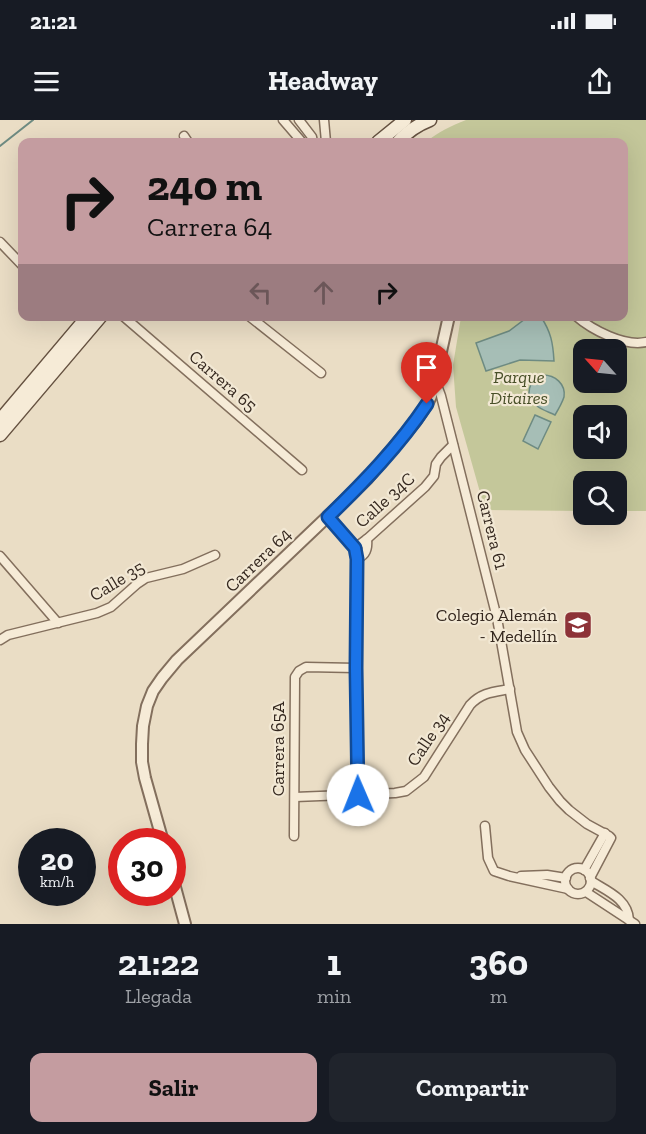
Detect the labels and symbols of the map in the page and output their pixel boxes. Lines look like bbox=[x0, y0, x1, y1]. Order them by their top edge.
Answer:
north arrow bbox=[573, 339, 627, 393]
pin bbox=[401, 342, 452, 404]
street label: Carrera 65 bbox=[184, 345, 262, 417]
park label: Parque Ditaires bbox=[490, 366, 548, 409]
street label: Calle 34C bbox=[351, 468, 419, 532]
street label: Carrera 61 bbox=[472, 488, 512, 572]
street label: Carrera 64 bbox=[220, 523, 296, 597]
street label: Calle 35 bbox=[85, 556, 149, 606]
place label: Colegio Alemán - Medellín bbox=[436, 604, 558, 647]
school or university icon: Colegio Alemán - Medellín bbox=[562, 609, 594, 641]
street label: Carrera 65A bbox=[267, 701, 289, 796]
street label: Calle 34 bbox=[402, 707, 454, 770]
position arrow bbox=[326, 763, 390, 827]
speed limit sign: 30 bbox=[108, 828, 186, 906]

